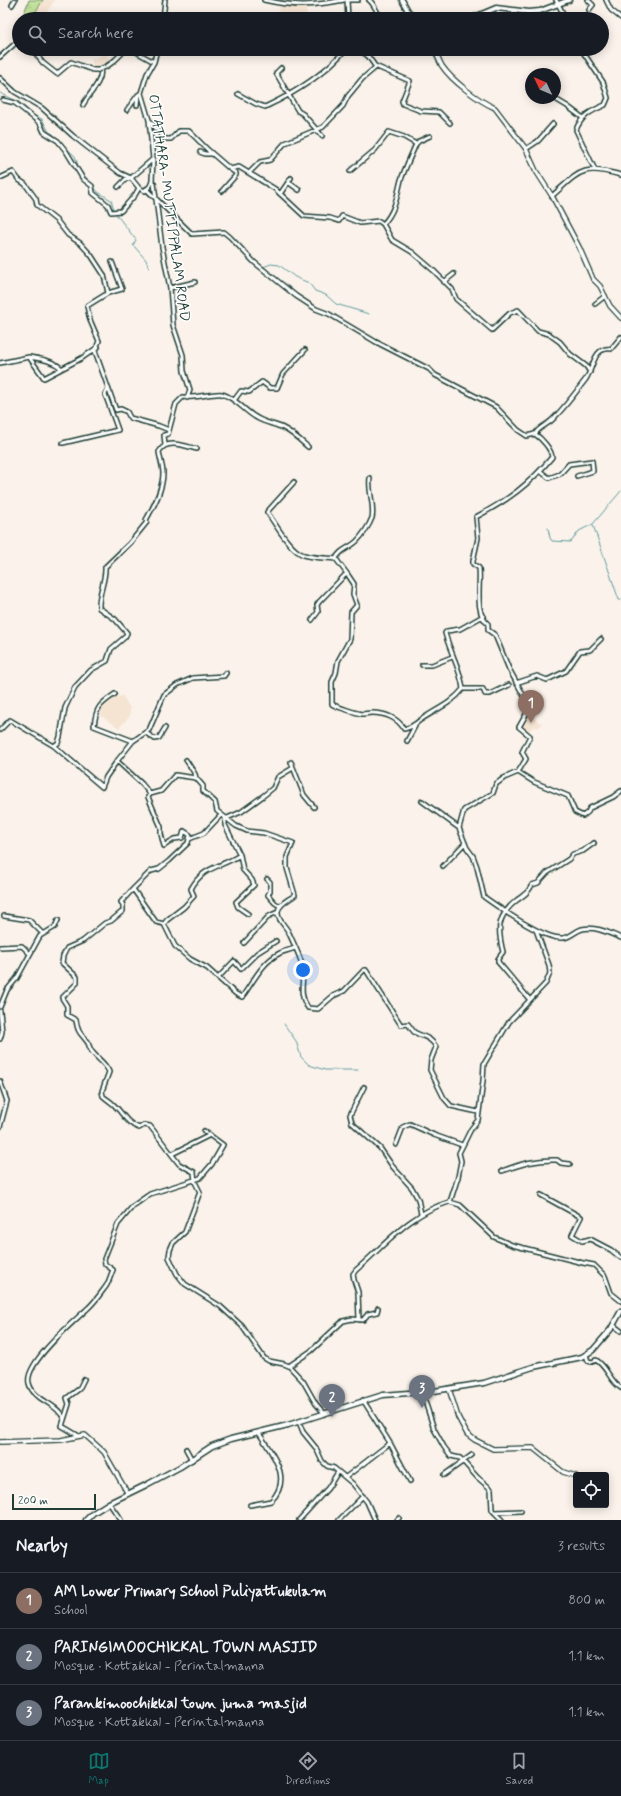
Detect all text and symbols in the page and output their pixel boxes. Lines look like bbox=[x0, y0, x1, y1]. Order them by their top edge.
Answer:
search box bbox=[12, 12, 609, 56]
icon: search bbox=[26, 23, 48, 45]
text: Search here bbox=[58, 24, 134, 44]
north arrow bbox=[525, 68, 561, 104]
street label: OTTATHARA- MUTTIPPALAM ROAD bbox=[144, 93, 194, 323]
pin: 1 bbox=[518, 690, 544, 723]
your location bbox=[293, 960, 313, 980]
pin: 3 bbox=[409, 1375, 435, 1408]
pin: 2 bbox=[319, 1384, 345, 1417]
map controls bbox=[573, 1472, 609, 1508]
button: locate bbox=[573, 1472, 609, 1508]
scale bar bbox=[12, 1492, 96, 1511]
text: 200 m bbox=[18, 1494, 48, 1508]
text: Nearby bbox=[16, 1535, 68, 1557]
text: 3 results bbox=[558, 1538, 605, 1555]
text: AM Lower Primary School Puliyattukulam bbox=[54, 1582, 326, 1602]
text: 1 bbox=[26, 1592, 32, 1609]
text: 800 m bbox=[569, 1592, 605, 1609]
text: School bbox=[54, 1602, 88, 1619]
text: PARINGIMOOCHIKKAL TOWN MASJID bbox=[54, 1638, 318, 1658]
text: 2 bbox=[26, 1648, 32, 1665]
text: 1.1 km bbox=[568, 1648, 605, 1665]
text: Mosque · Kottakkal - Perintalmanna bbox=[54, 1658, 264, 1675]
text: Parankimoochikkal town juma masjid bbox=[54, 1694, 307, 1714]
text: 3 bbox=[26, 1704, 32, 1721]
text: 1.1 km bbox=[568, 1704, 605, 1721]
text: Mosque · Kottakkal - Perintalmanna bbox=[54, 1714, 264, 1731]
tab: Map bbox=[88, 1750, 110, 1788]
tab: Directions bbox=[285, 1750, 330, 1788]
tab: Saved bbox=[506, 1750, 533, 1788]

